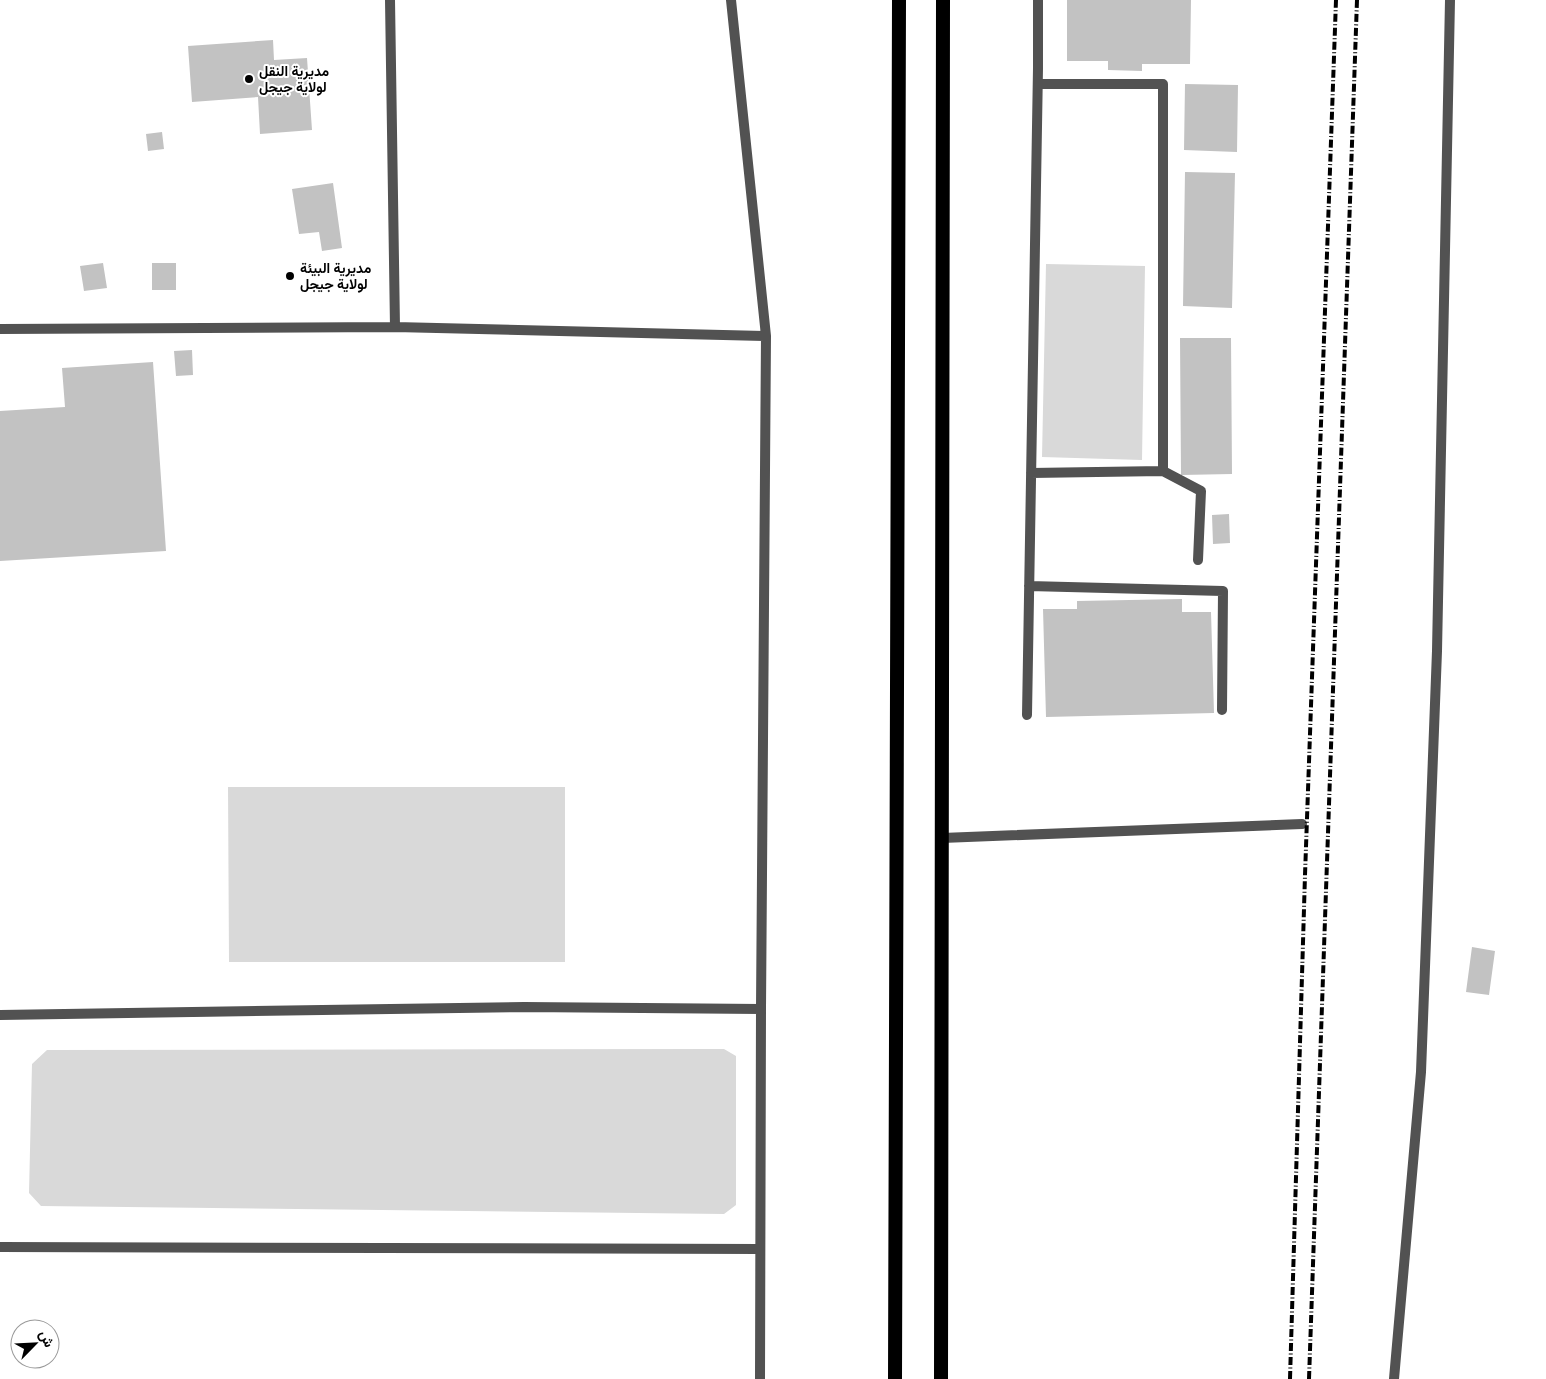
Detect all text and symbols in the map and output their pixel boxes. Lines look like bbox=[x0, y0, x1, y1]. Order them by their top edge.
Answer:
place label: مديرية النقل لولاية جيجل bbox=[259, 63, 329, 96]
marker: مديرية النقل لولاية جيجل bbox=[243, 73, 255, 85]
place label: مديرية البيئة لولاية جيجل bbox=[300, 260, 372, 293]
marker: مديرية البيئة لولاية جيجل bbox=[284, 270, 296, 282]
north arrow bbox=[10, 1319, 60, 1369]
text: ش bbox=[35, 1328, 58, 1350]

